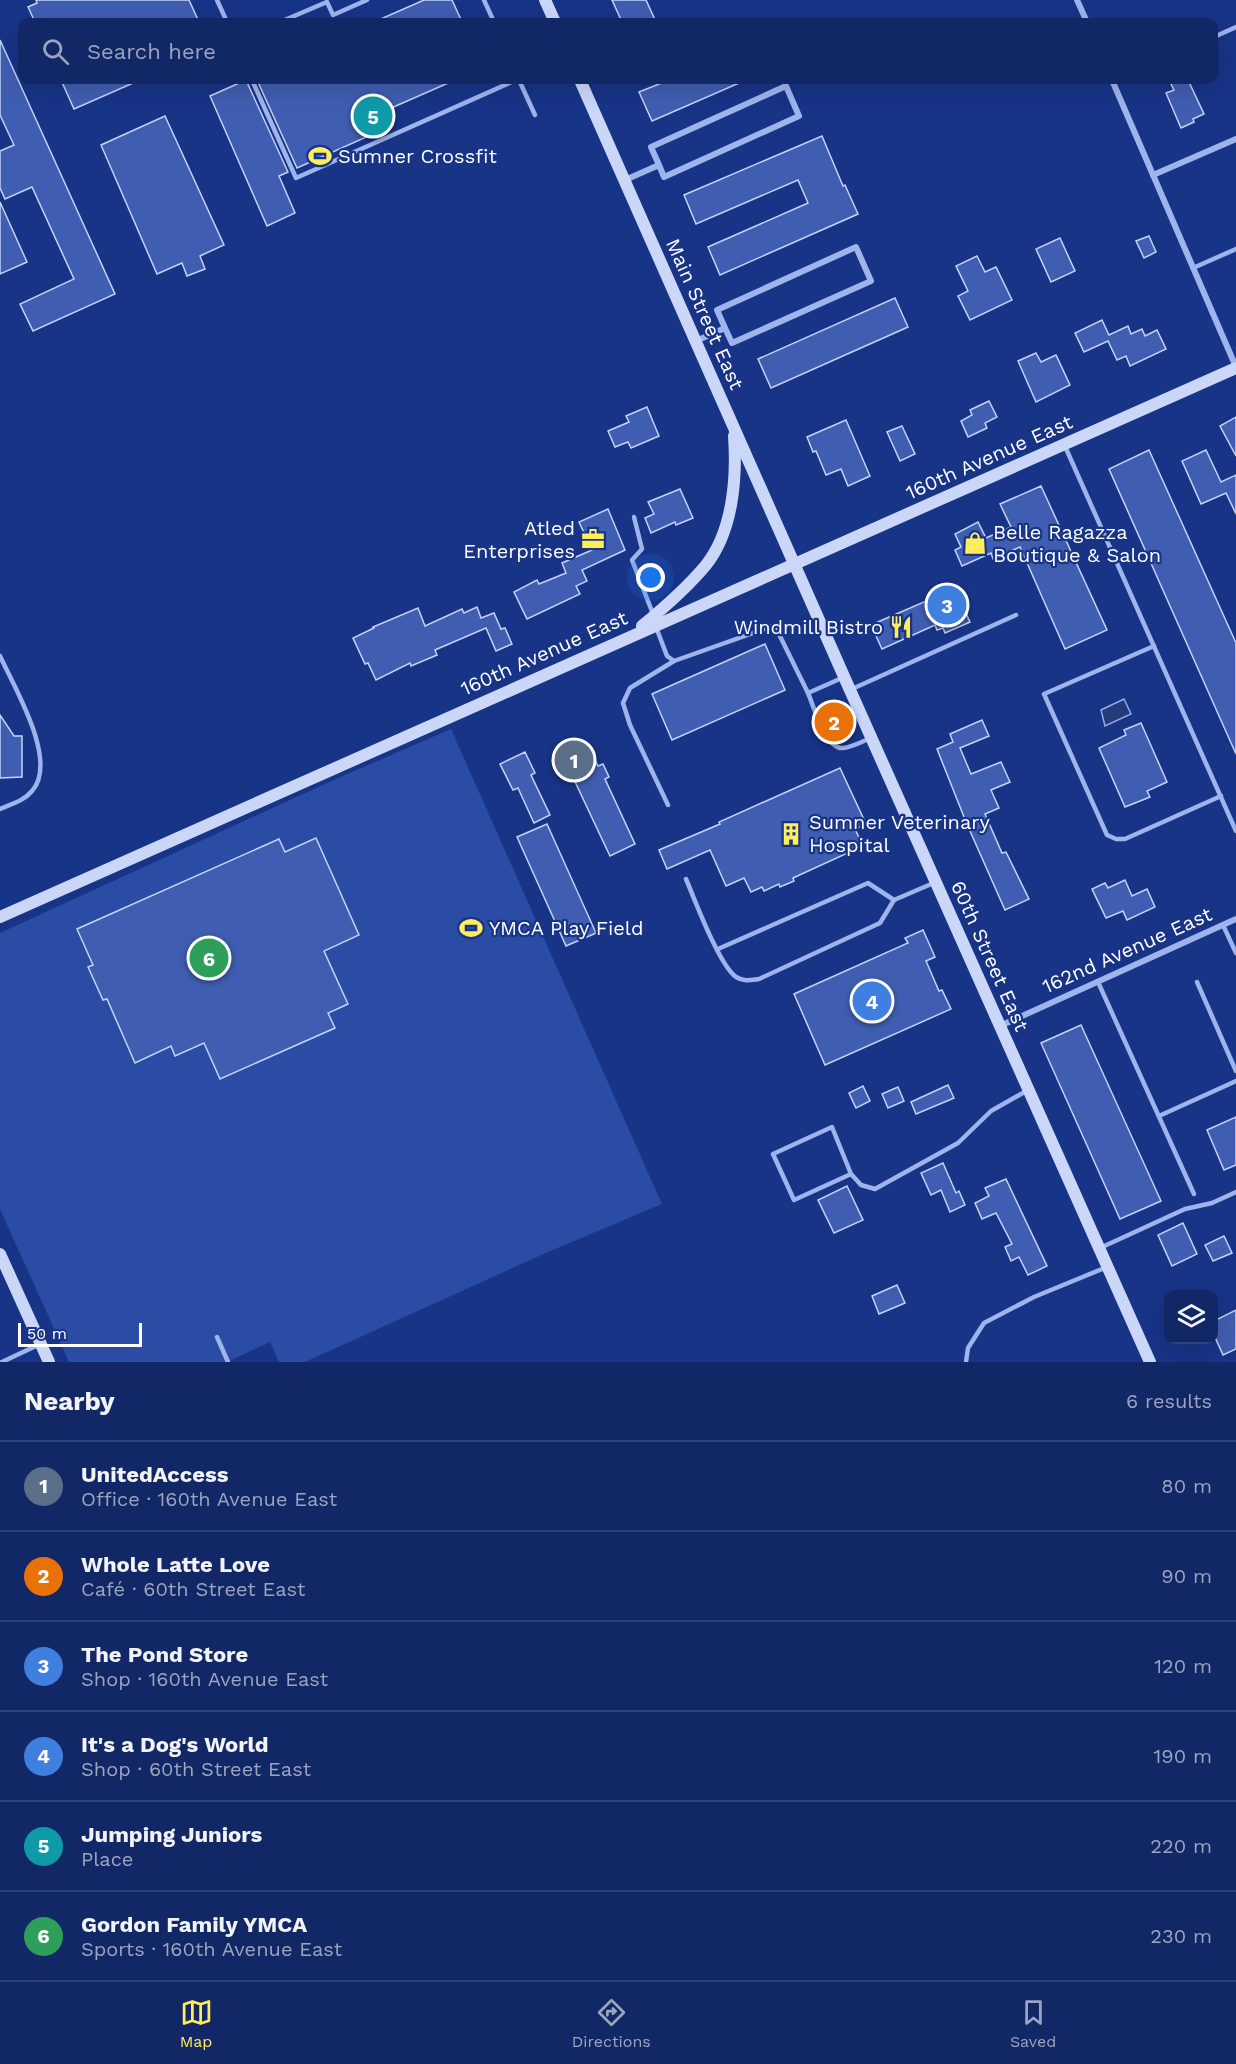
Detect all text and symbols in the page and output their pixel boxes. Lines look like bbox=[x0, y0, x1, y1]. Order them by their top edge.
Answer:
search box bbox=[18, 18, 1218, 84]
icon: search bbox=[39, 35, 72, 68]
text: Search here bbox=[87, 39, 216, 64]
pin: 5 bbox=[354, 94, 392, 138]
sports icon: Sumner Crossfit bbox=[307, 143, 333, 169]
place label: Sumner Crossfit bbox=[338, 144, 497, 168]
street label: Main Street East bbox=[661, 235, 749, 394]
street label: 160th Avenue East bbox=[902, 409, 1077, 505]
place label: Atled Enterprises bbox=[463, 516, 575, 563]
place label: Belle Ragazza Boutique & Salon bbox=[993, 520, 1161, 567]
office icon: Atled Enterprises bbox=[580, 526, 606, 552]
shop icon: Belle Ragazza Boutique & Salon bbox=[962, 530, 988, 556]
your location bbox=[636, 563, 665, 592]
pin: 3 bbox=[928, 582, 966, 628]
street label: 160th Avenue East bbox=[457, 605, 632, 701]
restaurant icon: Windmill Bistro bbox=[888, 614, 914, 640]
place label: Windmill Bistro bbox=[734, 615, 883, 639]
pin: 2 bbox=[814, 700, 854, 744]
pin: 1 bbox=[554, 738, 594, 783]
place label: Sumner Veterinary Hospital bbox=[809, 810, 990, 857]
building icon: Sumner Veterinary Hospital bbox=[778, 821, 804, 847]
street label: 60th Street East bbox=[946, 877, 1034, 1036]
street label: 162nd Avenue East bbox=[1038, 902, 1216, 998]
sports icon: YMCA Play Field bbox=[458, 915, 484, 941]
place label: YMCA Play Field bbox=[489, 916, 643, 940]
pin: 6 bbox=[190, 936, 228, 980]
pin: 4 bbox=[852, 978, 892, 1024]
map controls bbox=[1164, 1290, 1218, 1344]
button: layers bbox=[1164, 1290, 1218, 1344]
scale bar bbox=[18, 1320, 142, 1348]
text: 50 m bbox=[27, 1324, 67, 1343]
text: Nearby bbox=[24, 1386, 115, 1416]
text: 6 results bbox=[1126, 1389, 1212, 1413]
text: UnitedAccess bbox=[81, 1462, 228, 1487]
text: 1 bbox=[39, 1474, 48, 1498]
text: 80 m bbox=[1161, 1474, 1212, 1498]
text: Office · 160th Avenue East bbox=[81, 1487, 337, 1511]
text: Whole Latte Love bbox=[81, 1552, 270, 1577]
text: 2 bbox=[38, 1564, 49, 1588]
text: 90 m bbox=[1161, 1564, 1212, 1588]
text: Café · 60th Street East bbox=[81, 1577, 305, 1601]
text: The Pond Store bbox=[81, 1642, 248, 1667]
text: 3 bbox=[38, 1654, 49, 1678]
text: 120 m bbox=[1154, 1654, 1212, 1678]
text: Shop · 160th Avenue East bbox=[81, 1667, 328, 1691]
text: It's a Dog's World bbox=[81, 1732, 269, 1757]
text: 4 bbox=[37, 1744, 50, 1768]
text: 190 m bbox=[1154, 1744, 1212, 1768]
text: Shop · 60th Street East bbox=[81, 1757, 311, 1781]
text: Jumping Juniors bbox=[81, 1822, 262, 1847]
text: 5 bbox=[38, 1834, 49, 1858]
text: 220 m bbox=[1150, 1834, 1212, 1858]
text: Place bbox=[81, 1847, 133, 1871]
text: Gordon Family YMCA bbox=[81, 1912, 307, 1937]
text: 6 bbox=[37, 1924, 50, 1948]
text: 230 m bbox=[1150, 1924, 1212, 1948]
text: Sports · 160th Avenue East bbox=[81, 1937, 342, 1961]
tab: Map bbox=[180, 1996, 213, 2051]
tab: Directions bbox=[572, 1996, 651, 2051]
tab: Saved bbox=[1010, 1996, 1056, 2051]

